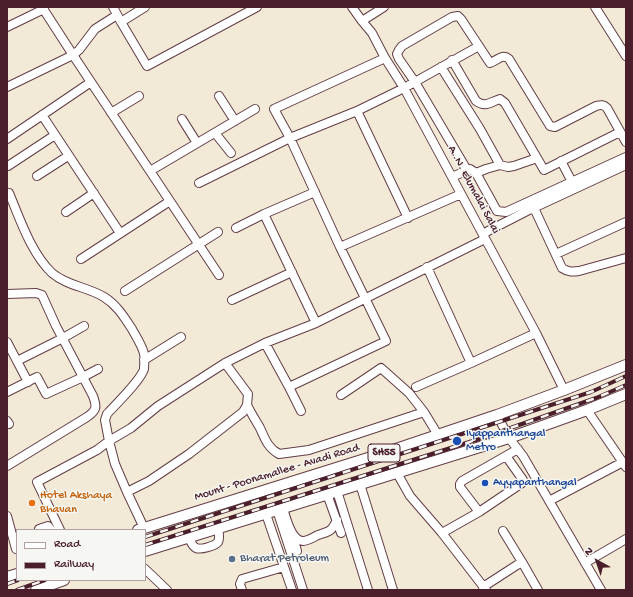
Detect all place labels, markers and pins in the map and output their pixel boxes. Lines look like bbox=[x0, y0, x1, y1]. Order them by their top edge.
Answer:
place label: Iyappanthangal Metro bbox=[466, 427, 545, 455]
marker: Iyappanthangal Metro bbox=[451, 435, 463, 447]
place label: Ayyapanthangal bbox=[493, 476, 577, 490]
marker: Ayyapanthangal bbox=[480, 478, 490, 488]
place label: Hotel Akshaya Bhavan bbox=[40, 489, 112, 517]
marker: Hotel Akshaya Bhavan bbox=[27, 498, 37, 508]
place label: Bharat Petroleum bbox=[240, 552, 329, 566]
marker: Bharat Petroleum bbox=[227, 554, 237, 564]

